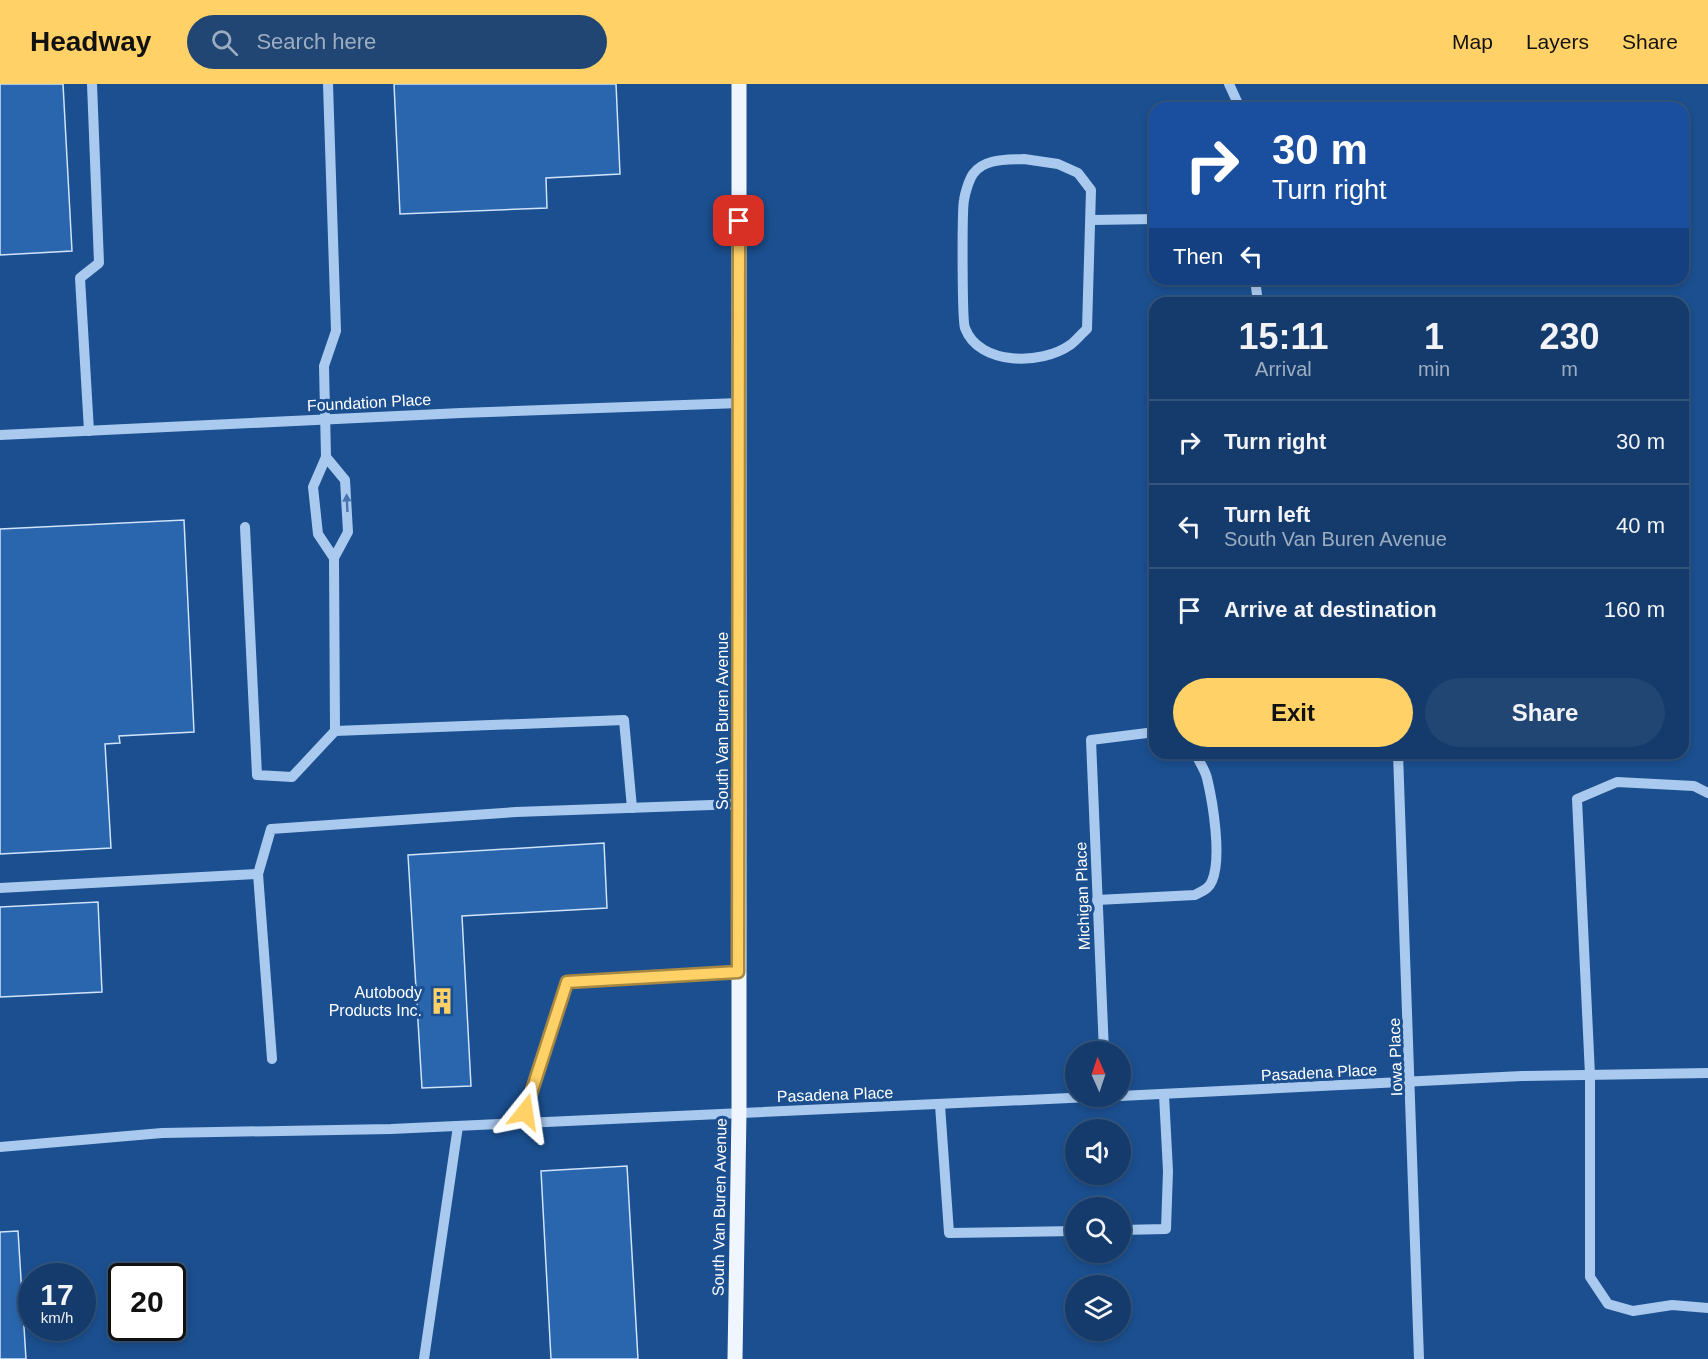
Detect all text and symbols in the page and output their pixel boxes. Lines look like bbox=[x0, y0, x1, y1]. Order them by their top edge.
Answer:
search box bbox=[187, 15, 607, 69]
text: Headway bbox=[30, 26, 151, 57]
icon: search bbox=[208, 26, 241, 59]
text: Search here bbox=[256, 29, 376, 54]
text: Map bbox=[1452, 30, 1493, 53]
text: Layers bbox=[1526, 30, 1589, 53]
text: Share bbox=[1622, 30, 1678, 53]
icon: right bbox=[1173, 126, 1251, 204]
text: 30 m bbox=[1272, 126, 1368, 173]
text: Turn right bbox=[1272, 175, 1387, 205]
pin bbox=[713, 195, 764, 246]
icon: arrive bbox=[722, 204, 755, 237]
icon: left bbox=[1235, 240, 1268, 273]
text: Then bbox=[1173, 244, 1223, 269]
text: 15:11 bbox=[1238, 316, 1328, 357]
text: 1 bbox=[1424, 316, 1444, 357]
text: 230 bbox=[1540, 316, 1600, 357]
text: Arrival bbox=[1255, 358, 1312, 380]
text: min bbox=[1418, 358, 1450, 380]
text: m bbox=[1561, 358, 1578, 380]
street label: Foundation Place bbox=[306, 391, 432, 414]
icon: right bbox=[1173, 426, 1206, 459]
text: Turn right bbox=[1224, 429, 1326, 454]
text: 30 m bbox=[1616, 429, 1665, 454]
one-way arrow bbox=[342, 494, 351, 513]
text: Turn left bbox=[1224, 502, 1310, 527]
icon: left bbox=[1173, 510, 1206, 543]
text: 40 m bbox=[1616, 513, 1665, 538]
text: South Van Buren Avenue bbox=[1224, 528, 1447, 550]
icon: arrive bbox=[1173, 594, 1206, 627]
text: Arrive at destination bbox=[1224, 597, 1437, 622]
text: 160 m bbox=[1604, 597, 1665, 622]
street label: South Van Buren Avenue bbox=[714, 632, 731, 810]
button: Exit bbox=[1173, 678, 1413, 747]
button: Share bbox=[1425, 678, 1665, 747]
street label: Michigan Place bbox=[1072, 841, 1093, 950]
place label: Autobody Products Inc. bbox=[329, 984, 422, 1019]
building icon: Autobody Products Inc. bbox=[427, 986, 457, 1016]
street label: Iowa Place bbox=[1386, 1017, 1405, 1096]
north arrow bbox=[1065, 1041, 1131, 1107]
map controls bbox=[1065, 1041, 1131, 1341]
street label: Pasadena Place bbox=[1260, 1061, 1378, 1084]
position arrow bbox=[493, 1080, 557, 1144]
street label: Pasadena Place bbox=[776, 1084, 894, 1105]
street label: South Van Buren Avenue bbox=[709, 1118, 730, 1296]
button: sound bbox=[1065, 1119, 1131, 1185]
button: search bbox=[1065, 1197, 1131, 1263]
speed limit sign: 20 bbox=[108, 1263, 186, 1341]
button: layers bbox=[1065, 1275, 1131, 1341]
text: 17 bbox=[40, 1278, 74, 1311]
text: km/h bbox=[41, 1309, 73, 1326]

